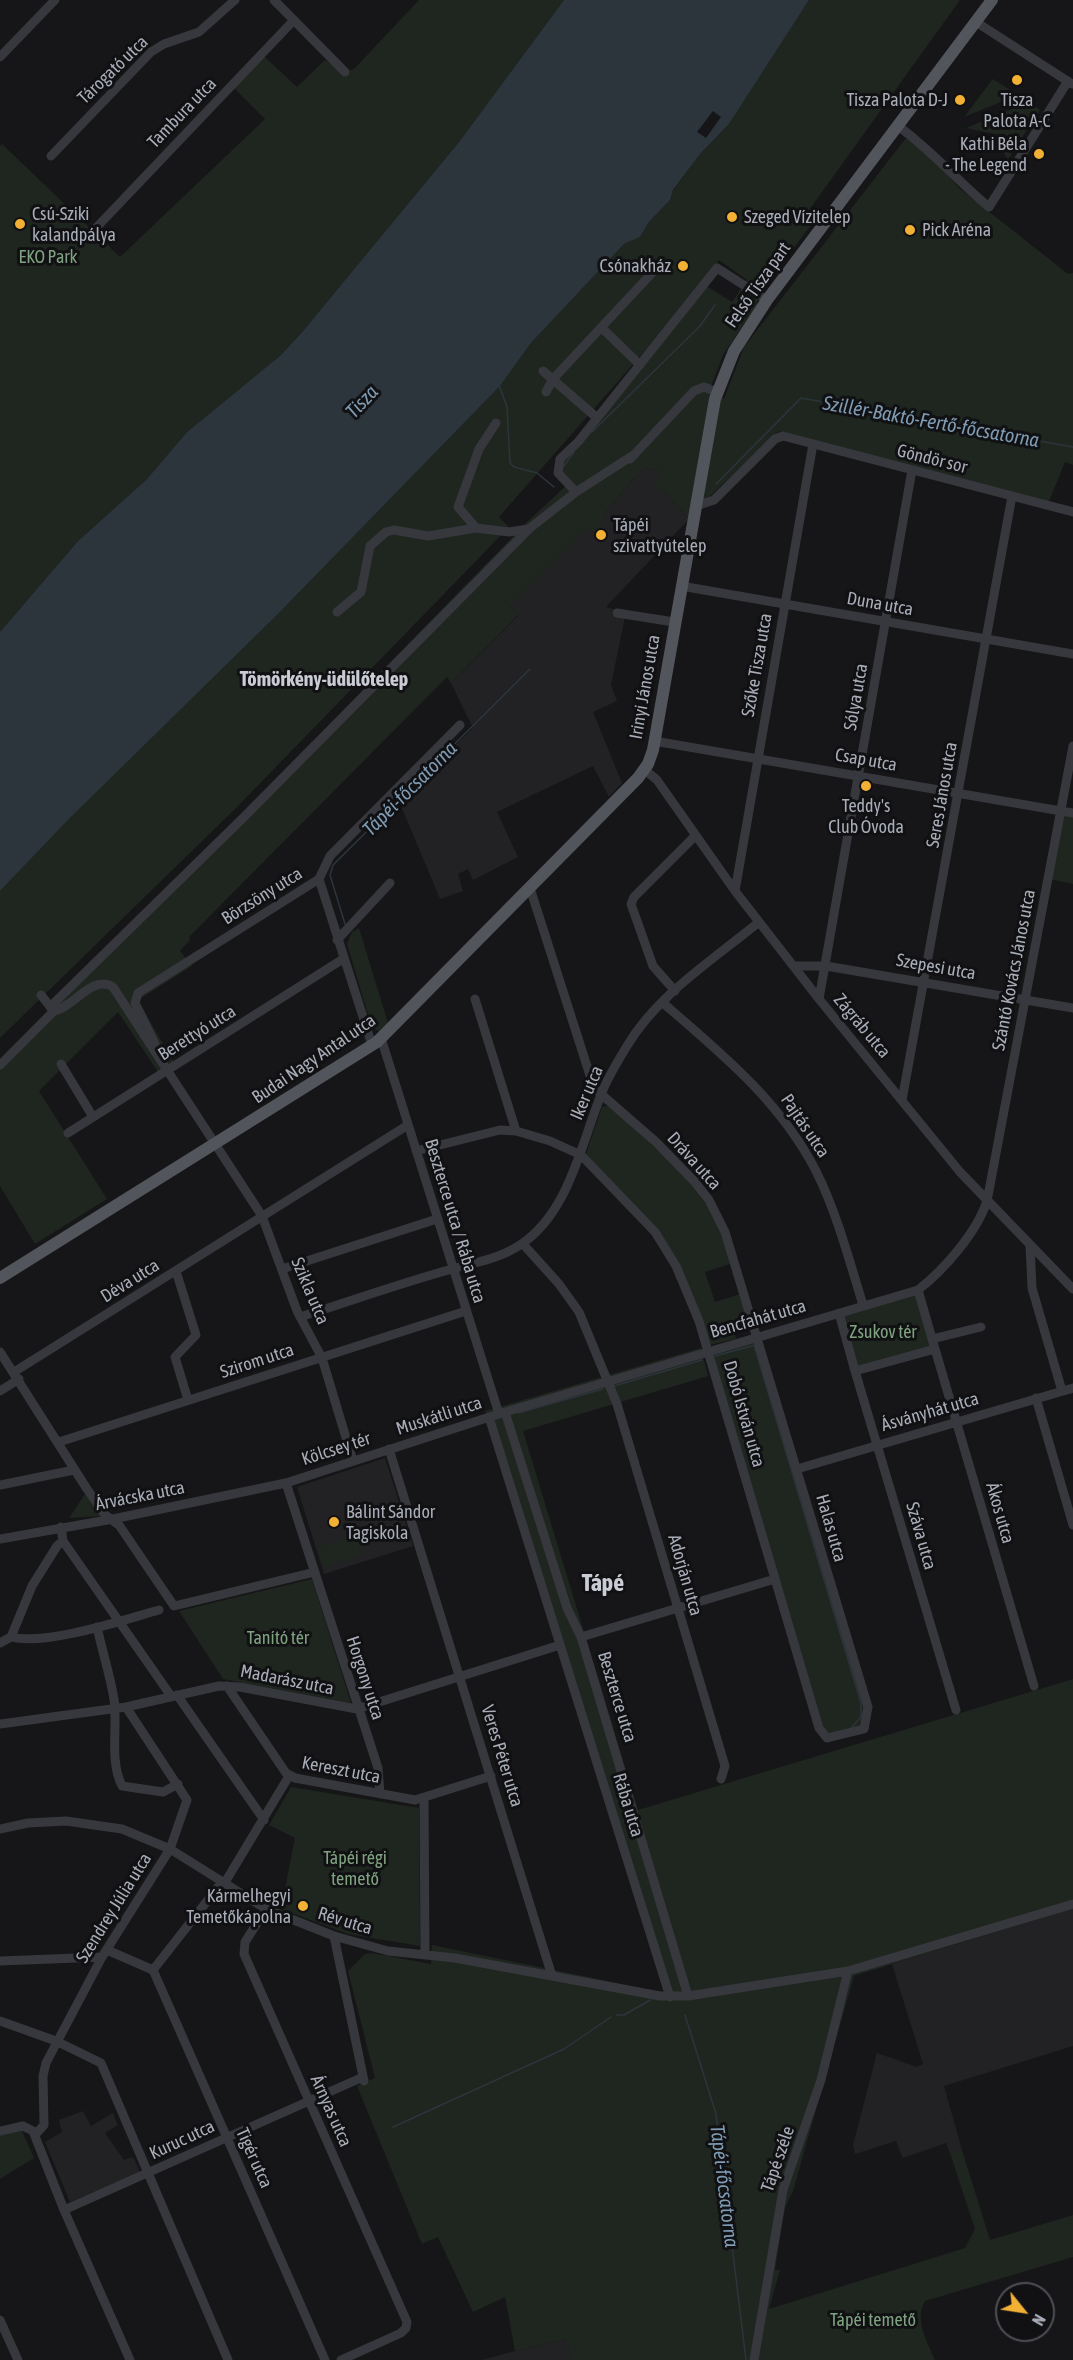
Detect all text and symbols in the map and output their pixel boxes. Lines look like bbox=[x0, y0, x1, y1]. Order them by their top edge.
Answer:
street label: Tárogató utca bbox=[73, 31, 153, 109]
street label: Tambura utca bbox=[143, 73, 221, 153]
marker: Tisza Palota A-C bbox=[1010, 73, 1024, 87]
place label: Tisza Palota D-J bbox=[846, 89, 948, 111]
place label: Tisza Palota A-C bbox=[983, 89, 1051, 132]
marker: Tisza Palota D-J bbox=[953, 93, 967, 107]
place label: Kathi Béla - The Legend bbox=[945, 133, 1027, 176]
marker: Kathi Béla - The Legend bbox=[1032, 147, 1046, 161]
place label: Csú-Sziki kalandpálya bbox=[32, 203, 116, 246]
place label: Szeged Vízitelep bbox=[744, 206, 851, 228]
marker: Szeged Vízitelep bbox=[725, 210, 739, 224]
marker: Csú-Sziki kalandpálya bbox=[13, 217, 27, 231]
place label: Pick Aréna bbox=[922, 219, 991, 241]
marker: Pick Aréna bbox=[903, 223, 917, 237]
street label: Felső Tisza part bbox=[721, 238, 795, 332]
park label: EKO Park bbox=[19, 246, 77, 268]
place label: Csónakház bbox=[599, 255, 671, 277]
marker: Csónakház bbox=[676, 259, 690, 273]
water label: Tisza bbox=[341, 381, 383, 423]
water label: Szillér-Baktó-Fertő-főcsatorna bbox=[821, 391, 1041, 453]
street label: Göndör sor bbox=[895, 440, 969, 478]
place label: Tápéi szivattyútelep bbox=[613, 514, 707, 556]
marker: Tápéi szivattyútelep bbox=[594, 528, 608, 542]
street label: Duna utca bbox=[845, 588, 915, 620]
street label: Szőke Tisza utca bbox=[737, 612, 777, 718]
street label: Irinyi János utca bbox=[625, 633, 665, 741]
street label: Sólya utca bbox=[840, 662, 872, 732]
district label: Tömörkény-üdülőtelep bbox=[240, 668, 408, 692]
water label: Tápéi-főcsatorna bbox=[358, 737, 462, 841]
street label: Seres János utca bbox=[922, 740, 962, 850]
street label: Csap utca bbox=[833, 744, 899, 776]
marker: Teddy's Club Óvoda bbox=[859, 779, 873, 793]
place label: Teddy's Club Óvoda bbox=[828, 795, 904, 838]
street label: Börzsöny utca bbox=[218, 863, 306, 929]
street label: Szántó Kovács János utca bbox=[988, 888, 1040, 1052]
street label: Szepesi utca bbox=[895, 949, 977, 985]
street label: Zágráb utca bbox=[829, 989, 895, 1063]
street label: Berettyó utca bbox=[154, 1001, 240, 1065]
street label: Budai Nagy Antal utca bbox=[248, 1010, 380, 1108]
street label: Iker utca bbox=[566, 1063, 608, 1123]
street label: Pajtás utca bbox=[776, 1090, 834, 1162]
street label: Dráva utca bbox=[662, 1128, 726, 1194]
street label: Beszterce utca / Rába utca bbox=[420, 1136, 490, 1306]
street label: Szikla utca bbox=[286, 1254, 334, 1328]
street label: Déva utca bbox=[97, 1255, 163, 1307]
street label: Bencfahát utca bbox=[707, 1295, 809, 1343]
park label: Zsukov tér bbox=[849, 1321, 917, 1343]
street label: Szirom utca bbox=[217, 1339, 297, 1383]
street label: Dobó István utca bbox=[719, 1358, 769, 1470]
street label: Ásványhát utca bbox=[879, 1388, 981, 1436]
street label: Muskátli utca bbox=[393, 1392, 485, 1440]
street label: Kölcsey tér bbox=[299, 1428, 373, 1470]
street label: Árvácska utca bbox=[94, 1477, 186, 1515]
street label: Ákos utca bbox=[981, 1480, 1019, 1546]
street label: Halas utca bbox=[811, 1492, 851, 1564]
street label: Száva utca bbox=[901, 1500, 941, 1572]
place label: Bálint Sándor Tagiskola bbox=[346, 1501, 435, 1544]
marker: Bálint Sándor Tagiskola bbox=[327, 1515, 341, 1529]
street label: Adorján utca bbox=[663, 1532, 707, 1618]
district label: Tápé bbox=[582, 1569, 624, 1597]
park label: Tanító tér bbox=[247, 1627, 309, 1649]
street label: Horgony utca bbox=[341, 1633, 389, 1723]
street label: Beszterce utca bbox=[593, 1649, 641, 1745]
street label: Madarász utca bbox=[238, 1660, 336, 1700]
street label: Veres Péter utca bbox=[476, 1703, 528, 1809]
street label: Kereszt utca bbox=[300, 1752, 382, 1788]
street label: Rába utca bbox=[608, 1771, 648, 1839]
park label: Tápéi régi temető bbox=[323, 1847, 387, 1890]
street label: Szendrey Júlia utca bbox=[72, 1849, 156, 1967]
place label: Kármelhegyi Temetőkápolna bbox=[186, 1885, 291, 1928]
marker: Kármelhegyi Temetőkápolna bbox=[296, 1899, 310, 1913]
street label: Rév utca bbox=[315, 1903, 375, 1939]
street label: Árnyas utca bbox=[306, 2072, 356, 2150]
street label: Kuruc utca bbox=[146, 2116, 218, 2164]
water label: Tápéi-főcsatorna bbox=[705, 2123, 743, 2249]
street label: Tápé széle bbox=[757, 2123, 799, 2195]
street label: Tigér utca bbox=[231, 2124, 277, 2192]
north arrow bbox=[995, 2282, 1055, 2342]
park label: Tápéi temető bbox=[830, 2309, 916, 2331]
text: N bbox=[1029, 2311, 1049, 2329]

